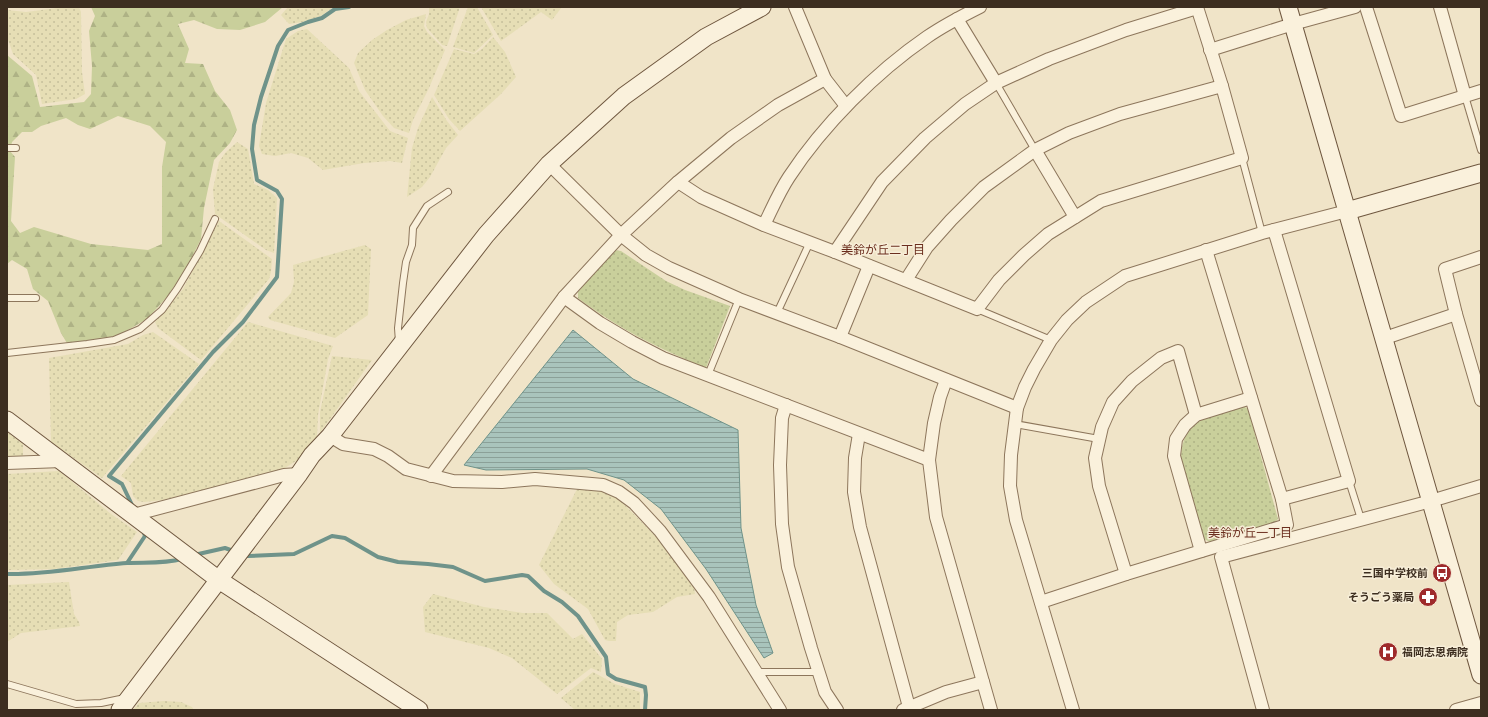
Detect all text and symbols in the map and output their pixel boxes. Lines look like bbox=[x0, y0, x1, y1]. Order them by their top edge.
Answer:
district label: 美鈴が丘二丁目 bbox=[841, 242, 925, 257]
district label: 美鈴が丘一丁目 bbox=[1208, 525, 1292, 540]
bus stop icon: 三国中学校前 bbox=[1431, 562, 1453, 584]
place label: 三国中学校前 bbox=[1362, 566, 1428, 580]
pharmacy icon: そうごう薬局 bbox=[1417, 586, 1439, 608]
place label: そうごう薬局 bbox=[1348, 590, 1414, 604]
hospital icon: 福岡志恩病院 bbox=[1377, 641, 1399, 663]
place label: 福岡志恩病院 bbox=[1402, 645, 1468, 659]

